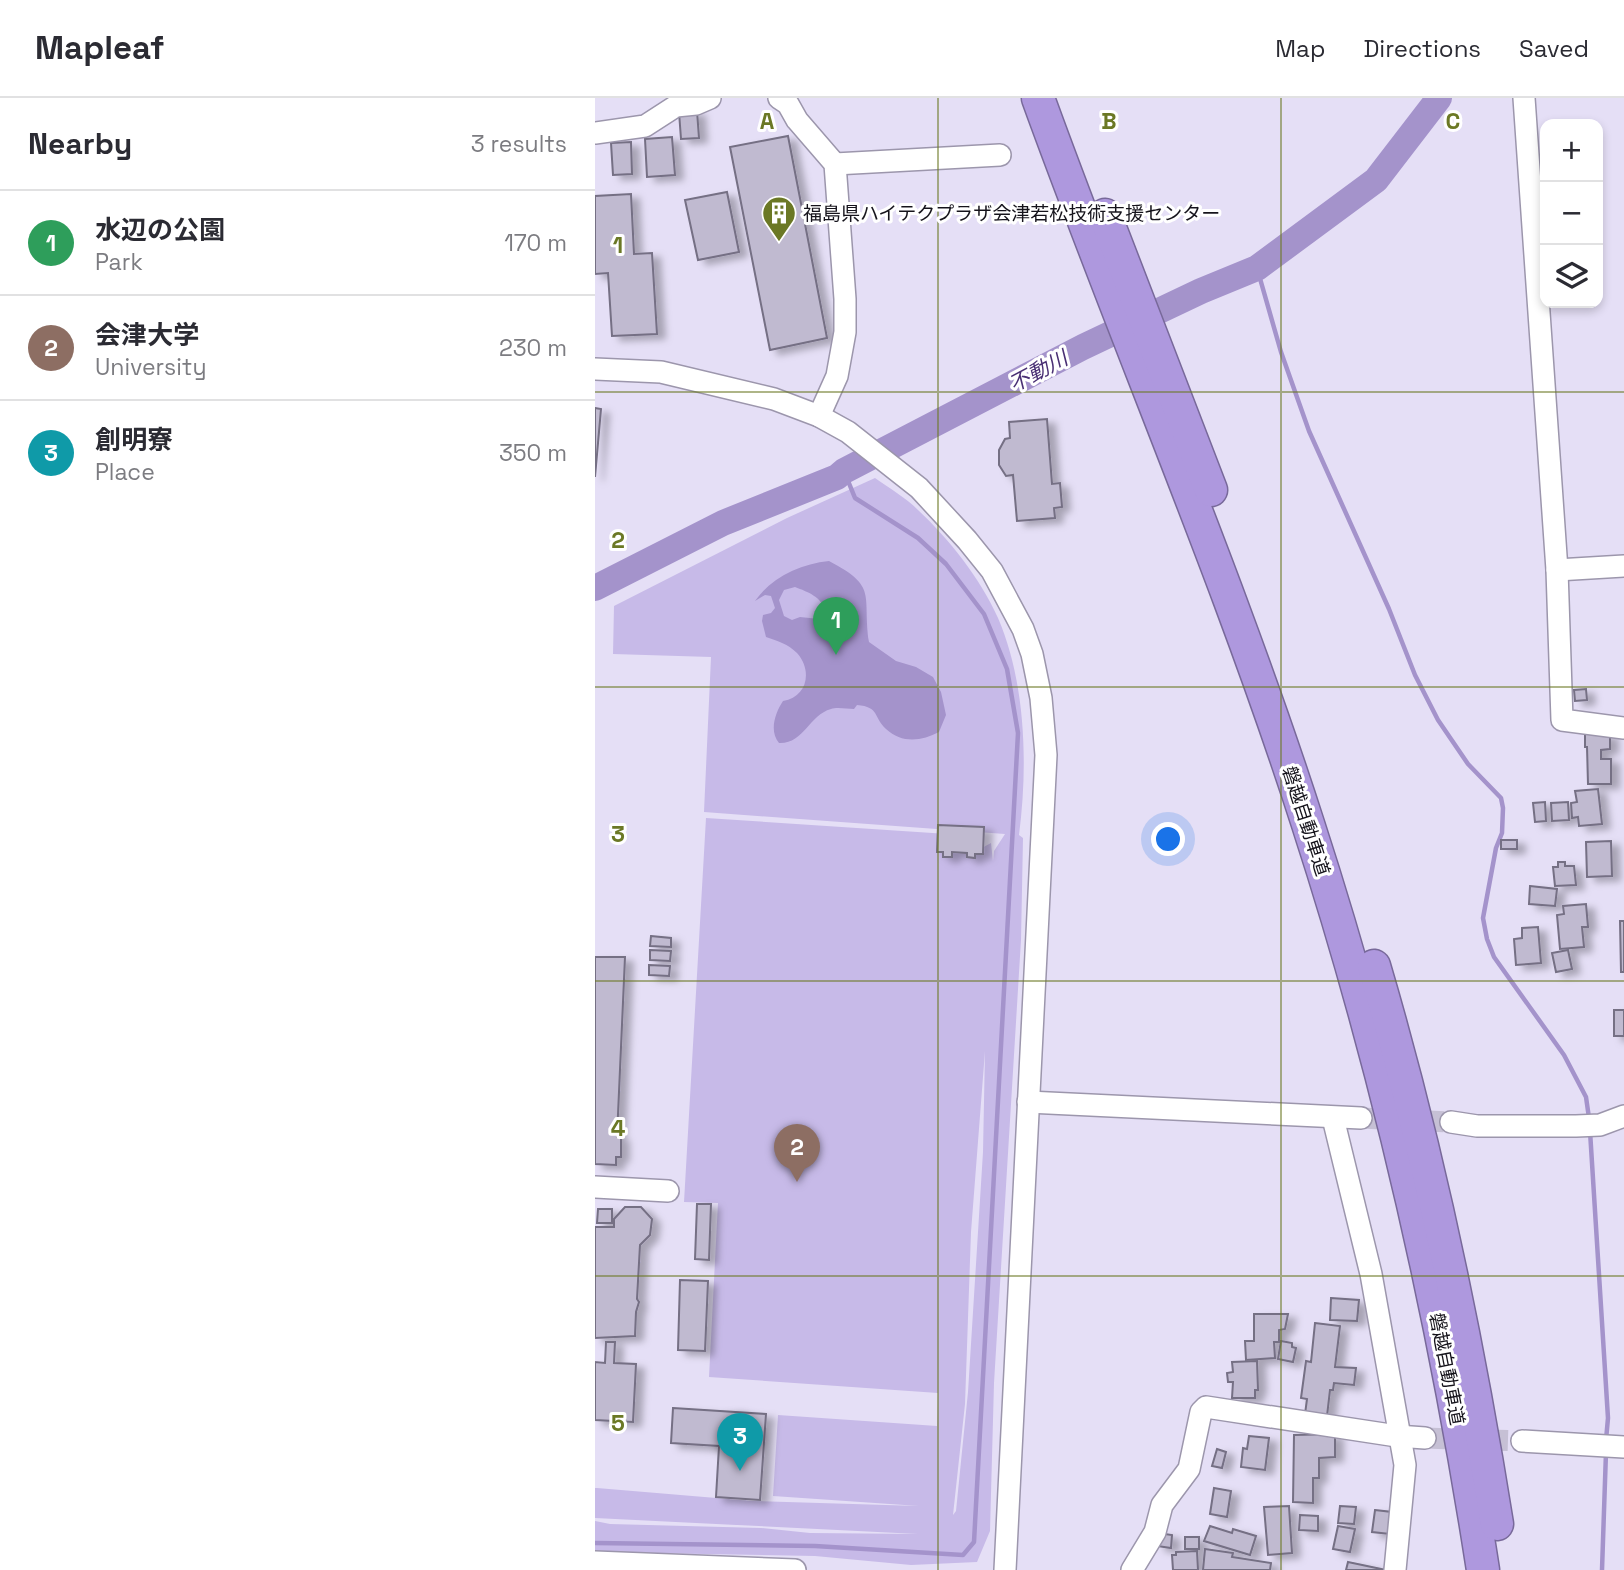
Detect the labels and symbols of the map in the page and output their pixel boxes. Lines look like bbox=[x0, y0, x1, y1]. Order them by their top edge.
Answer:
text: A bbox=[760, 106, 775, 136]
text: B bbox=[1101, 106, 1117, 136]
text: C bbox=[1446, 106, 1460, 136]
building icon: 福島県ハイテクプラザ会津若松技術支援センター bbox=[760, 194, 798, 243]
place label: 福島県ハイテクプラザ会津若松技術支援センター bbox=[803, 201, 1220, 226]
text: 1 bbox=[613, 230, 623, 260]
water label: 不動川 bbox=[1004, 343, 1074, 398]
text: 2 bbox=[611, 525, 625, 555]
pin: 1 bbox=[813, 597, 859, 655]
street label: 磐越自動車道 bbox=[1276, 763, 1336, 879]
text: 3 bbox=[611, 819, 625, 849]
your location bbox=[1151, 822, 1185, 856]
text: 4 bbox=[611, 1113, 626, 1143]
pin: 2 bbox=[774, 1124, 820, 1182]
street label: 磐越自動車道 bbox=[1424, 1311, 1470, 1427]
text: 5 bbox=[611, 1408, 625, 1438]
pin: 3 bbox=[717, 1413, 763, 1471]

